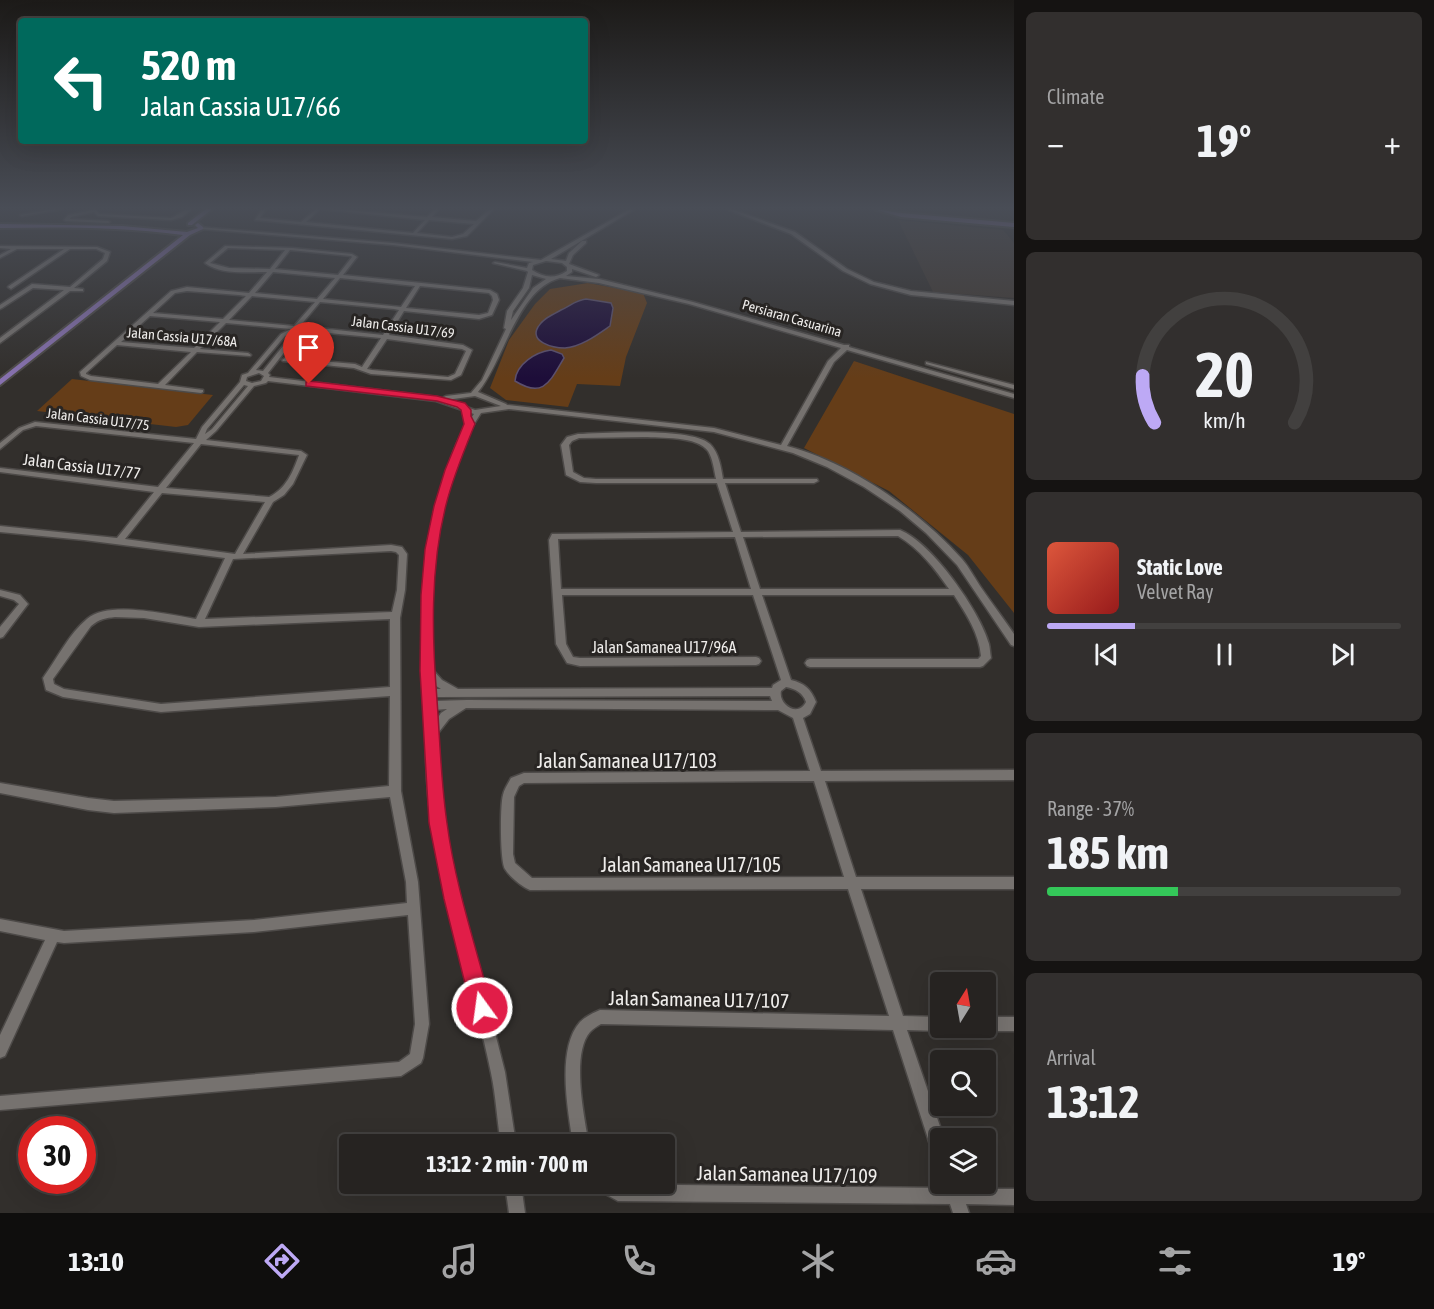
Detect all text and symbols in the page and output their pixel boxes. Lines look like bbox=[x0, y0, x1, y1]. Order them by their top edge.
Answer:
text: 520 m bbox=[141, 41, 236, 89]
icon: left bbox=[42, 42, 120, 120]
text: Climate bbox=[1047, 85, 1104, 108]
text: Jalan Cassia U17/66 bbox=[141, 91, 341, 122]
text: 19° bbox=[1197, 115, 1251, 167]
text: − bbox=[1047, 123, 1064, 161]
text: + bbox=[1384, 123, 1401, 161]
street label: Persiaran Casuarina bbox=[740, 296, 844, 340]
street label: Jalan Cassia U17/69 bbox=[351, 313, 455, 341]
pin bbox=[283, 322, 334, 384]
street label: Jalan Cassia U17/68A bbox=[126, 324, 238, 350]
icon: arrive bbox=[292, 331, 325, 364]
text: 20 bbox=[1195, 339, 1253, 410]
street label: Jalan Cassia U17/75 bbox=[46, 405, 150, 433]
text: km/h bbox=[1203, 409, 1245, 434]
street label: Jalan Cassia U17/77 bbox=[22, 450, 142, 482]
text: Static Love bbox=[1137, 554, 1223, 580]
text: Velvet Ray bbox=[1137, 580, 1214, 603]
street label: Jalan Samanea U17/96A bbox=[592, 638, 737, 656]
icon: previous bbox=[1090, 638, 1123, 671]
icon: pause bbox=[1208, 638, 1241, 671]
icon: next bbox=[1326, 638, 1359, 671]
street label: Jalan Samanea U17/103 bbox=[537, 749, 717, 772]
text: Range · 37% bbox=[1047, 797, 1134, 820]
text: 185 km bbox=[1047, 827, 1169, 879]
street label: Jalan Samanea U17/105 bbox=[601, 853, 781, 876]
north arrow bbox=[930, 972, 996, 1038]
map controls bbox=[930, 972, 996, 1194]
position arrow bbox=[450, 976, 514, 1040]
street label: Jalan Samanea U17/107 bbox=[609, 986, 789, 1012]
text: Arrival bbox=[1047, 1046, 1096, 1069]
button: search bbox=[930, 1050, 996, 1116]
text: 13:12 bbox=[1047, 1076, 1140, 1128]
speed limit sign: 30 bbox=[18, 1116, 96, 1194]
button: layers bbox=[930, 1128, 996, 1194]
text: 13:12 · 2 min · 700 m bbox=[426, 1151, 588, 1177]
street label: Jalan Samanea U17/109 bbox=[697, 1161, 877, 1187]
icon: directions bbox=[261, 1240, 303, 1282]
icon: music bbox=[439, 1240, 481, 1282]
icon: phone bbox=[618, 1240, 660, 1282]
icon: climate bbox=[797, 1240, 839, 1282]
icon: car bbox=[975, 1240, 1017, 1282]
icon: filters bbox=[1154, 1240, 1196, 1282]
text: 13:10 bbox=[68, 1246, 124, 1277]
text: 19° bbox=[1333, 1246, 1366, 1277]

